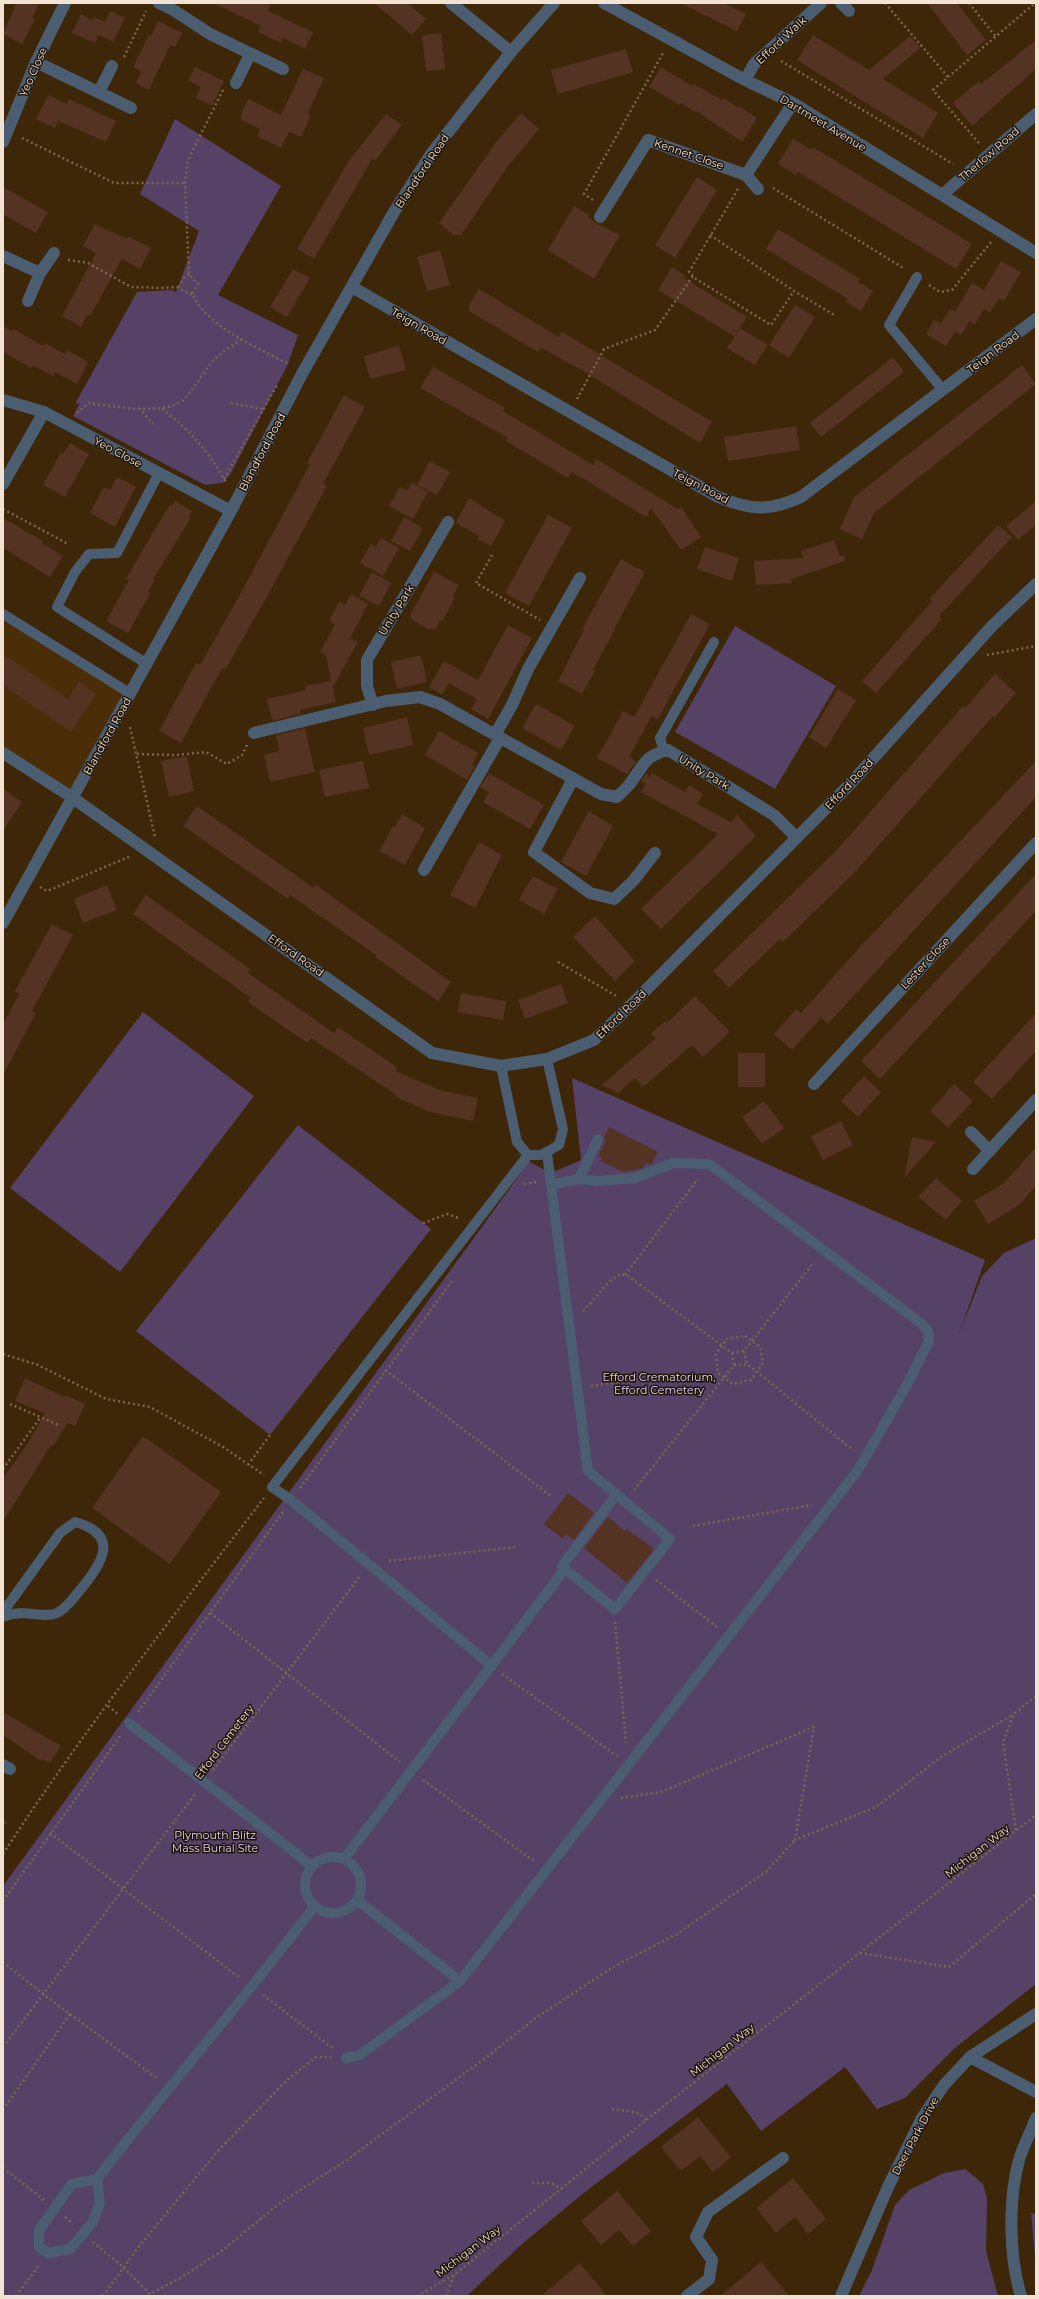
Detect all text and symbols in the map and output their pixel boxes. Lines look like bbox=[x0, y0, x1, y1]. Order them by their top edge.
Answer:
street label: Efford Walk bbox=[753, 13, 809, 67]
street label: Yeo Close bbox=[16, 45, 50, 99]
street label: Dartmeet Avenue bbox=[777, 92, 869, 155]
street label: Therlow Road bbox=[956, 124, 1022, 184]
street label: Blandford Road bbox=[392, 131, 452, 211]
street label: Kennet Close bbox=[652, 136, 726, 173]
street label: Teign Road bbox=[389, 304, 449, 348]
street label: Teign Road bbox=[964, 328, 1022, 376]
street label: Blandford Road bbox=[236, 411, 288, 493]
street label: Yeo Close bbox=[92, 434, 145, 471]
street label: Teign Road bbox=[670, 465, 732, 507]
street label: Unity Park bbox=[375, 582, 417, 638]
street label: Blandford Road bbox=[80, 695, 134, 777]
street label: Unity Park bbox=[676, 751, 732, 793]
street label: Efford Road bbox=[822, 755, 876, 813]
street label: Efford Road bbox=[265, 931, 327, 979]
street label: Lester Close bbox=[897, 934, 953, 992]
street label: Efford Road bbox=[593, 986, 649, 1042]
park label: Efford Crematorium, Efford Cemetery bbox=[603, 1370, 715, 1397]
street label: Efford Cemetery bbox=[191, 1702, 257, 1782]
street label: Michigan Way bbox=[942, 1821, 1012, 1881]
park label: Plymouth Blitz Mass Burial Site bbox=[172, 1828, 259, 1855]
street label: Michigan Way bbox=[687, 2020, 757, 2080]
street label: Deer Park Drive bbox=[889, 2094, 942, 2177]
street label: Michigan Way bbox=[433, 2222, 503, 2280]

